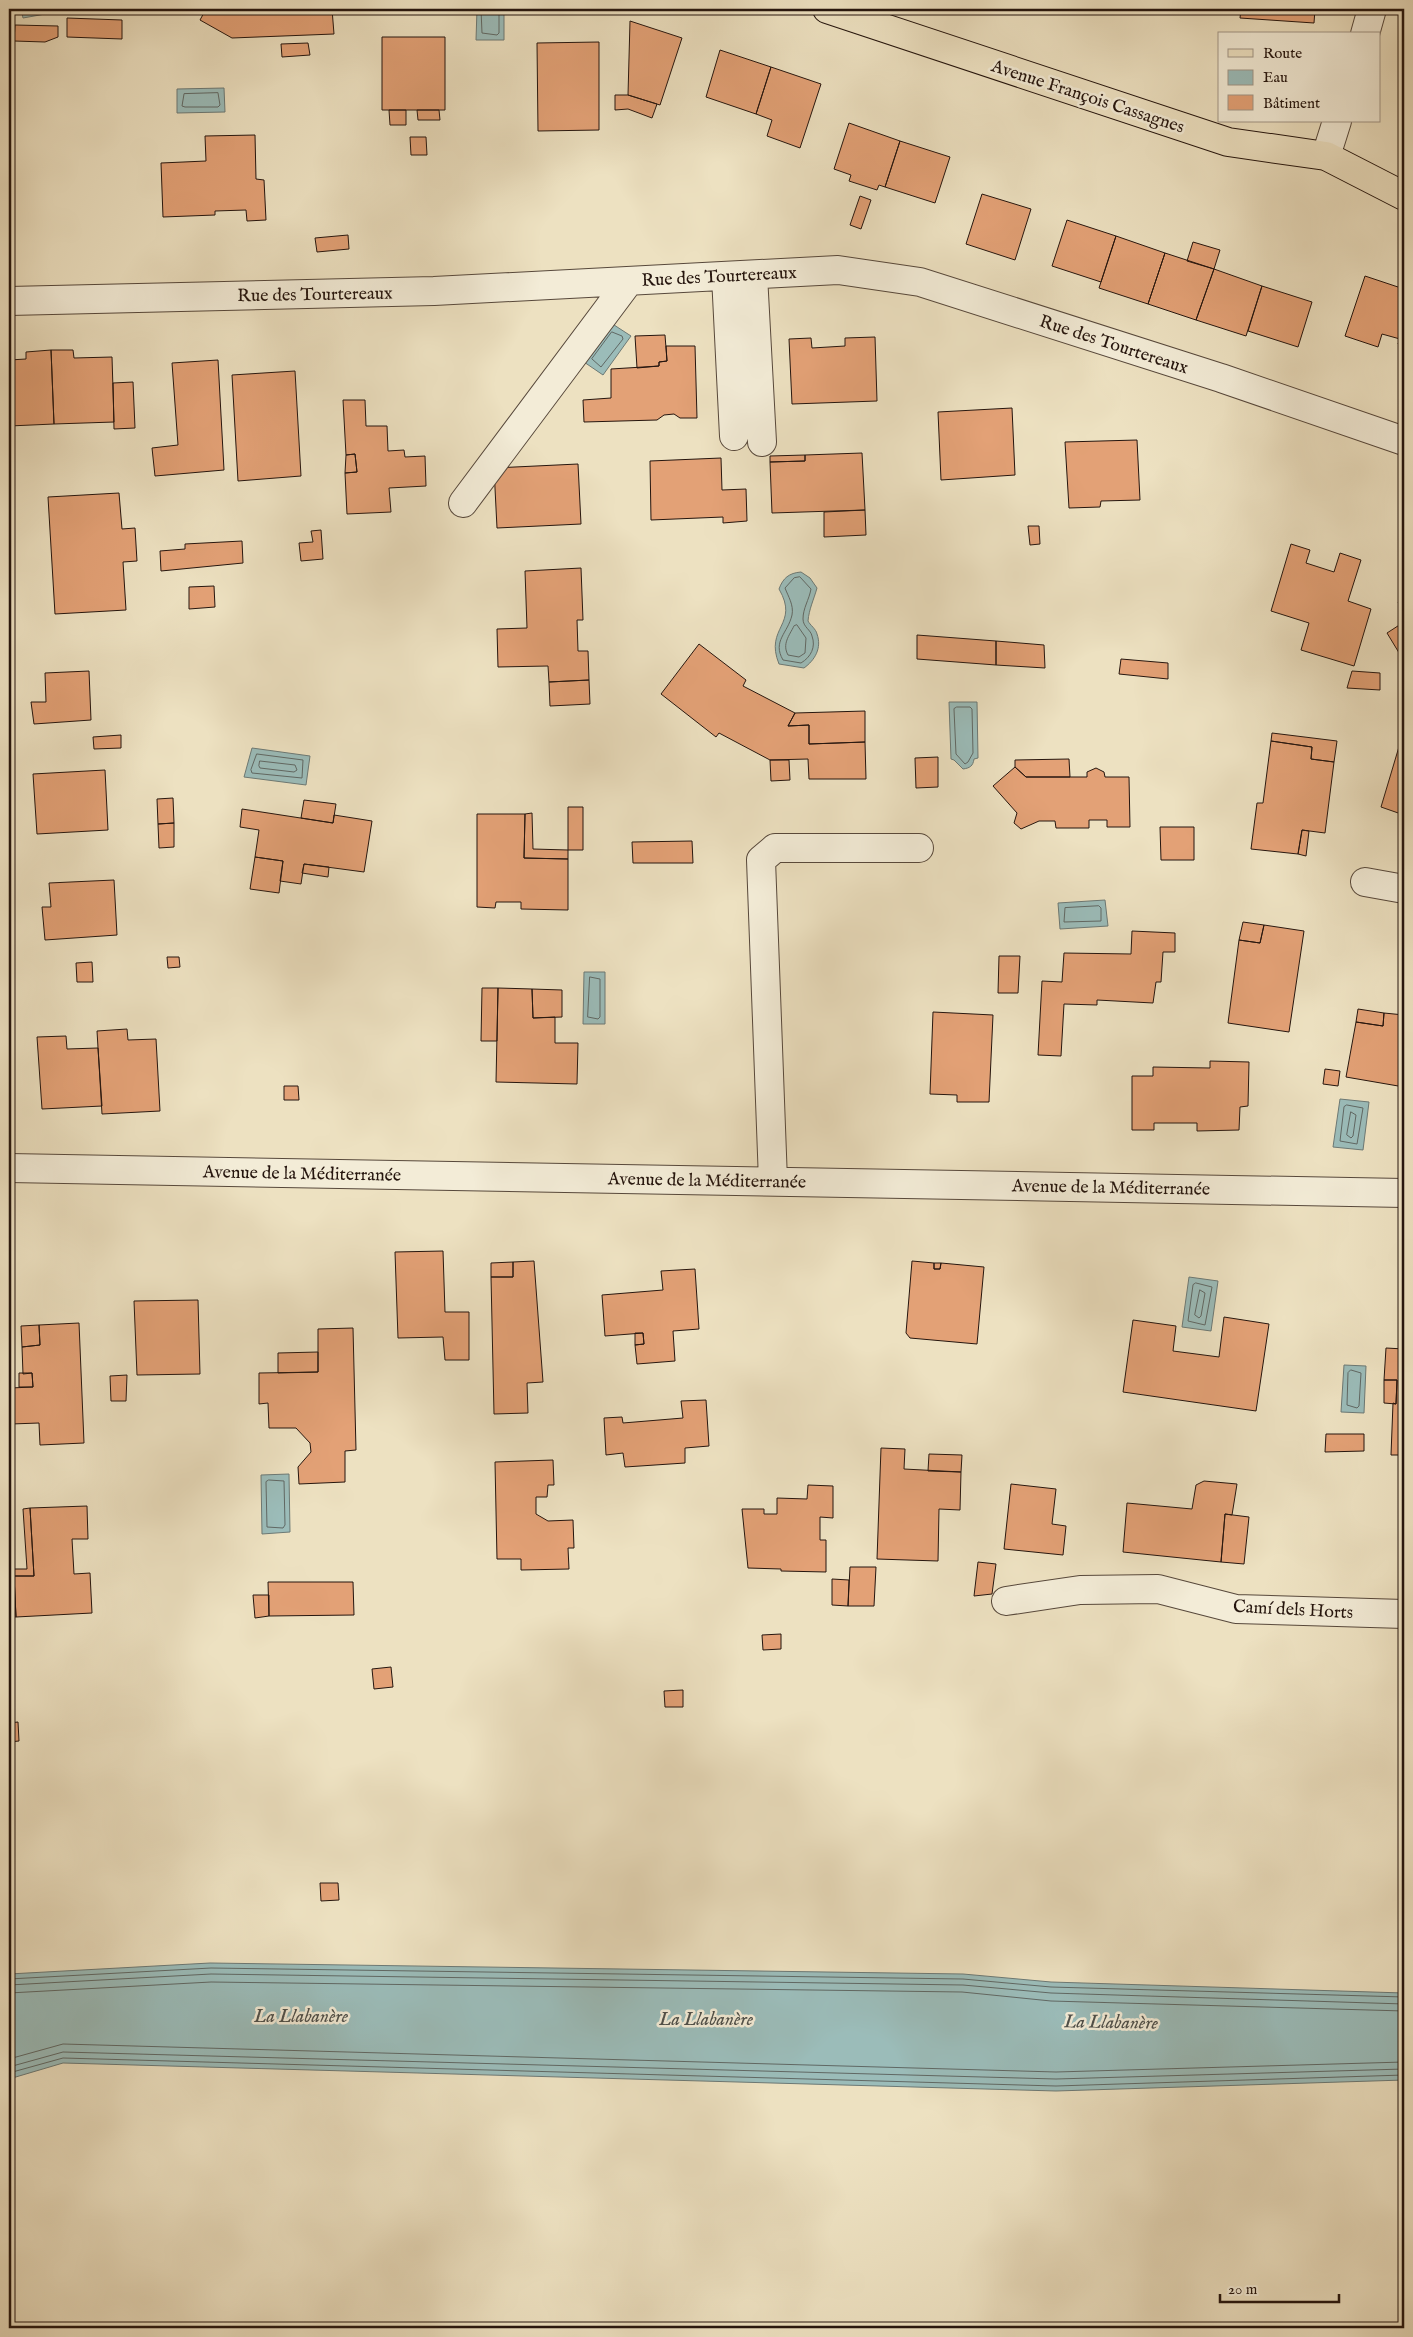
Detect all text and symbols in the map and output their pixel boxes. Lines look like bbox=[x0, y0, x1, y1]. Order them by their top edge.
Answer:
legend bbox=[1218, 32, 1380, 122]
text: Route bbox=[1263, 44, 1302, 63]
street label: Avenue François Cassagnes bbox=[987, 55, 1187, 140]
text: Eau bbox=[1263, 68, 1288, 87]
text: Bâtiment bbox=[1263, 94, 1320, 113]
street label: Rue des Tourtereaux bbox=[641, 262, 798, 293]
street label: Rue des Tourtereaux bbox=[237, 283, 393, 308]
street label: Rue des Tourtereaux bbox=[1036, 310, 1191, 380]
street label: Avenue de la Méditerranée bbox=[202, 1161, 401, 1188]
street label: Avenue de la Méditerranée bbox=[607, 1168, 806, 1195]
street label: Avenue de la Méditerranée bbox=[1011, 1175, 1210, 1202]
street label: Camí dels Horts bbox=[1232, 1596, 1354, 1625]
water label: La Llabanère bbox=[253, 2005, 349, 2029]
water label: La Llabanère bbox=[658, 2008, 754, 2032]
water label: La Llabanère bbox=[1063, 2010, 1159, 2036]
scale bar bbox=[1220, 2272, 1339, 2304]
text: 20 m bbox=[1228, 2280, 1258, 2299]

